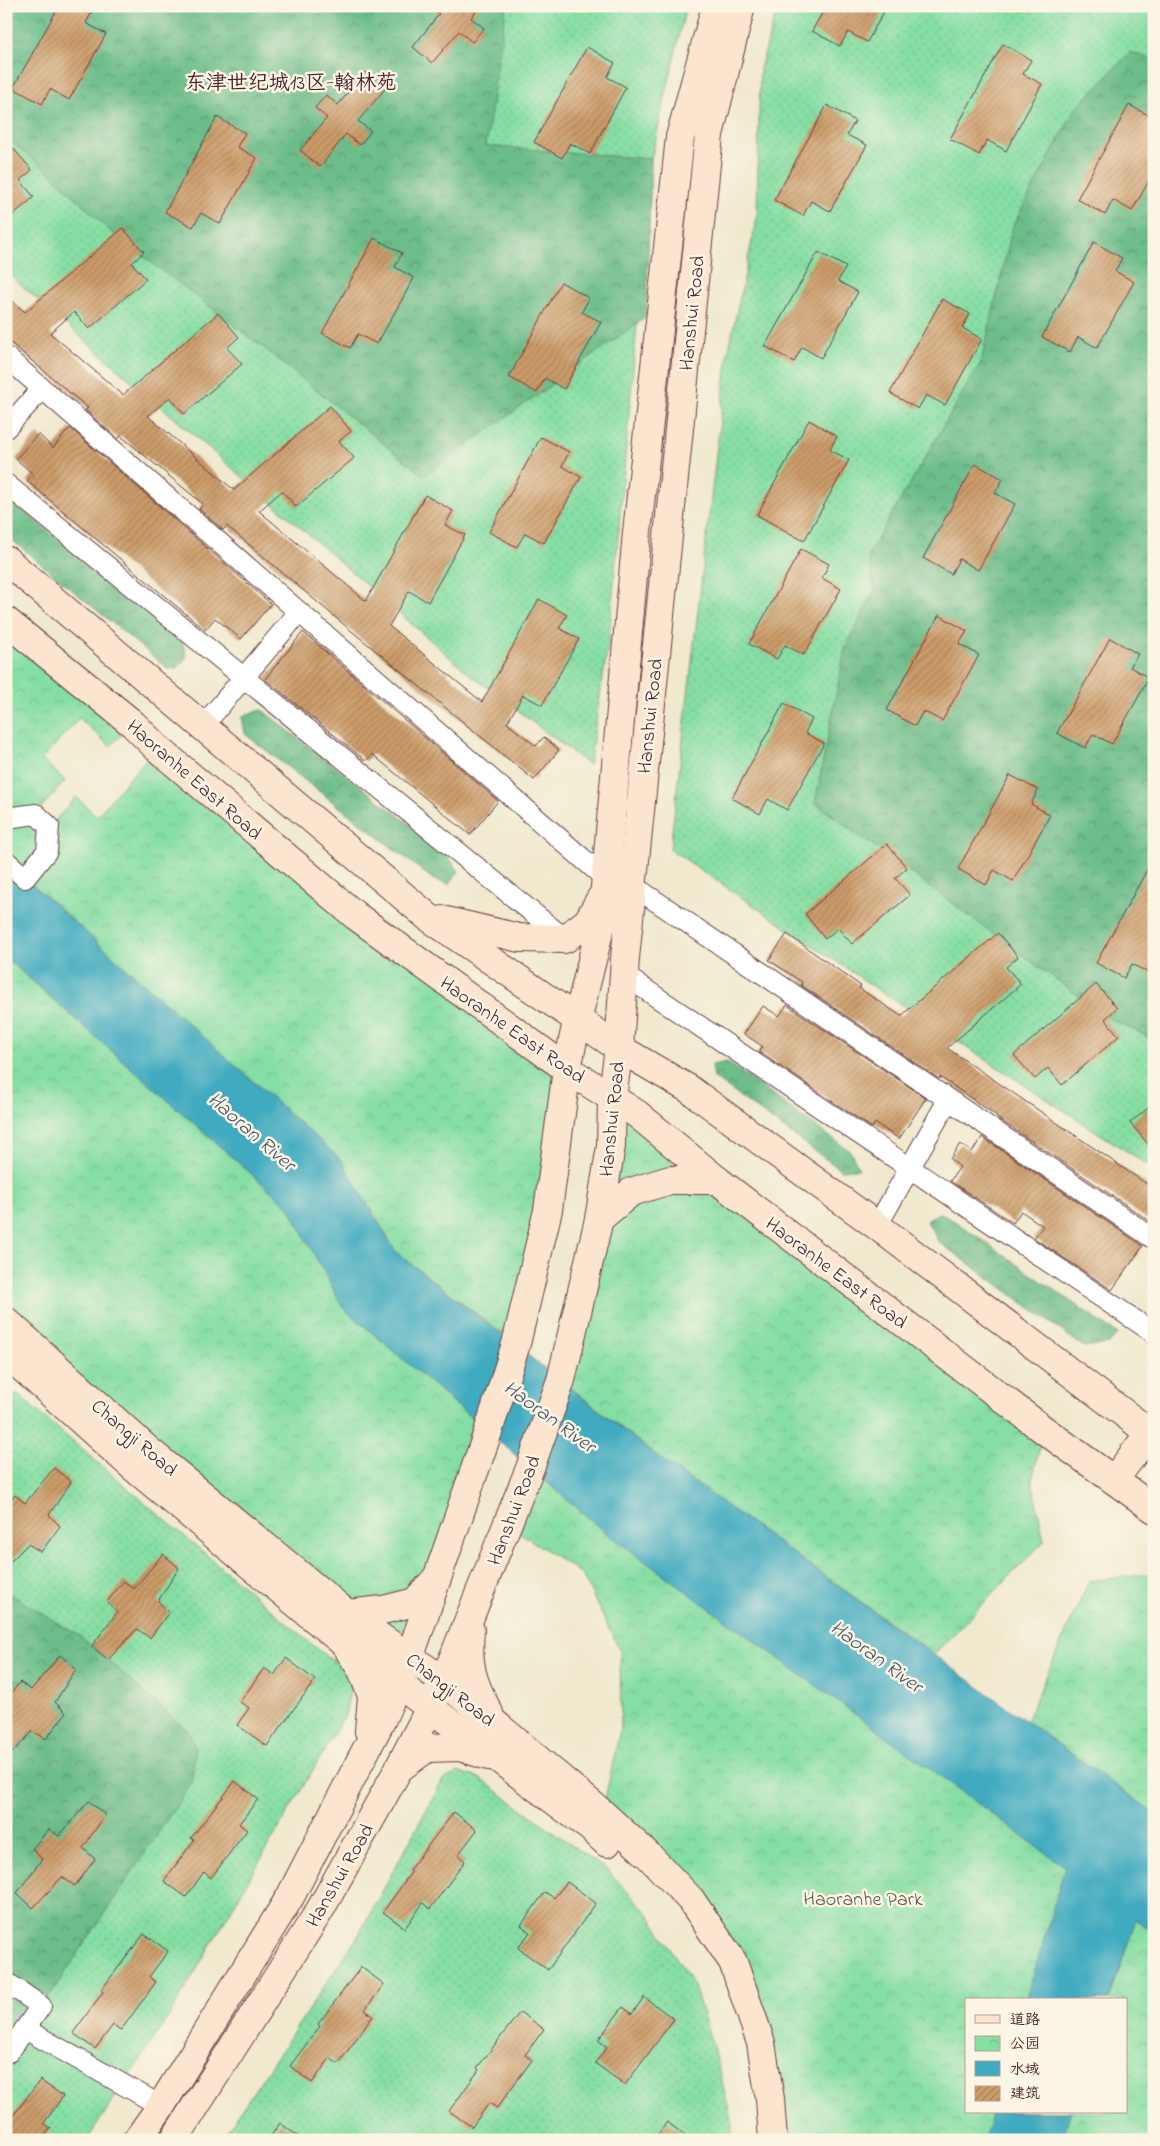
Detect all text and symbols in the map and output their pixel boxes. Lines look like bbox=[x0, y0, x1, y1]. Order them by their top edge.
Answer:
district label: 东津世纪城13区-翰林苑 bbox=[185, 69, 397, 99]
street label: Hanshui Road bbox=[673, 254, 714, 372]
street label: Hanshui Road bbox=[631, 657, 672, 775]
street label: Haoranhe East Road bbox=[119, 714, 268, 848]
street label: Haoranhe East Road bbox=[433, 970, 590, 1092]
street label: Hanshui Road bbox=[593, 1060, 634, 1178]
water label: Haoran River bbox=[200, 1086, 303, 1181]
street label: Haoranhe East Road bbox=[758, 1211, 913, 1337]
water label: Haoran River bbox=[496, 1374, 603, 1463]
street label: Changji Road bbox=[83, 1393, 183, 1485]
street label: Hanshui Road bbox=[481, 1452, 550, 1570]
water label: Haoran River bbox=[823, 1614, 930, 1703]
street label: Changji Road bbox=[398, 1647, 500, 1736]
street label: Hanshui Road bbox=[300, 1819, 383, 1933]
park label: Haoranhe Park bbox=[803, 1886, 923, 1915]
legend bbox=[965, 1998, 1128, 2114]
text: 道路 bbox=[1010, 2009, 1040, 2031]
text: 公园 bbox=[1010, 2033, 1040, 2055]
text: 水域 bbox=[1010, 2059, 1040, 2081]
text: 建筑 bbox=[1010, 2083, 1040, 2105]

